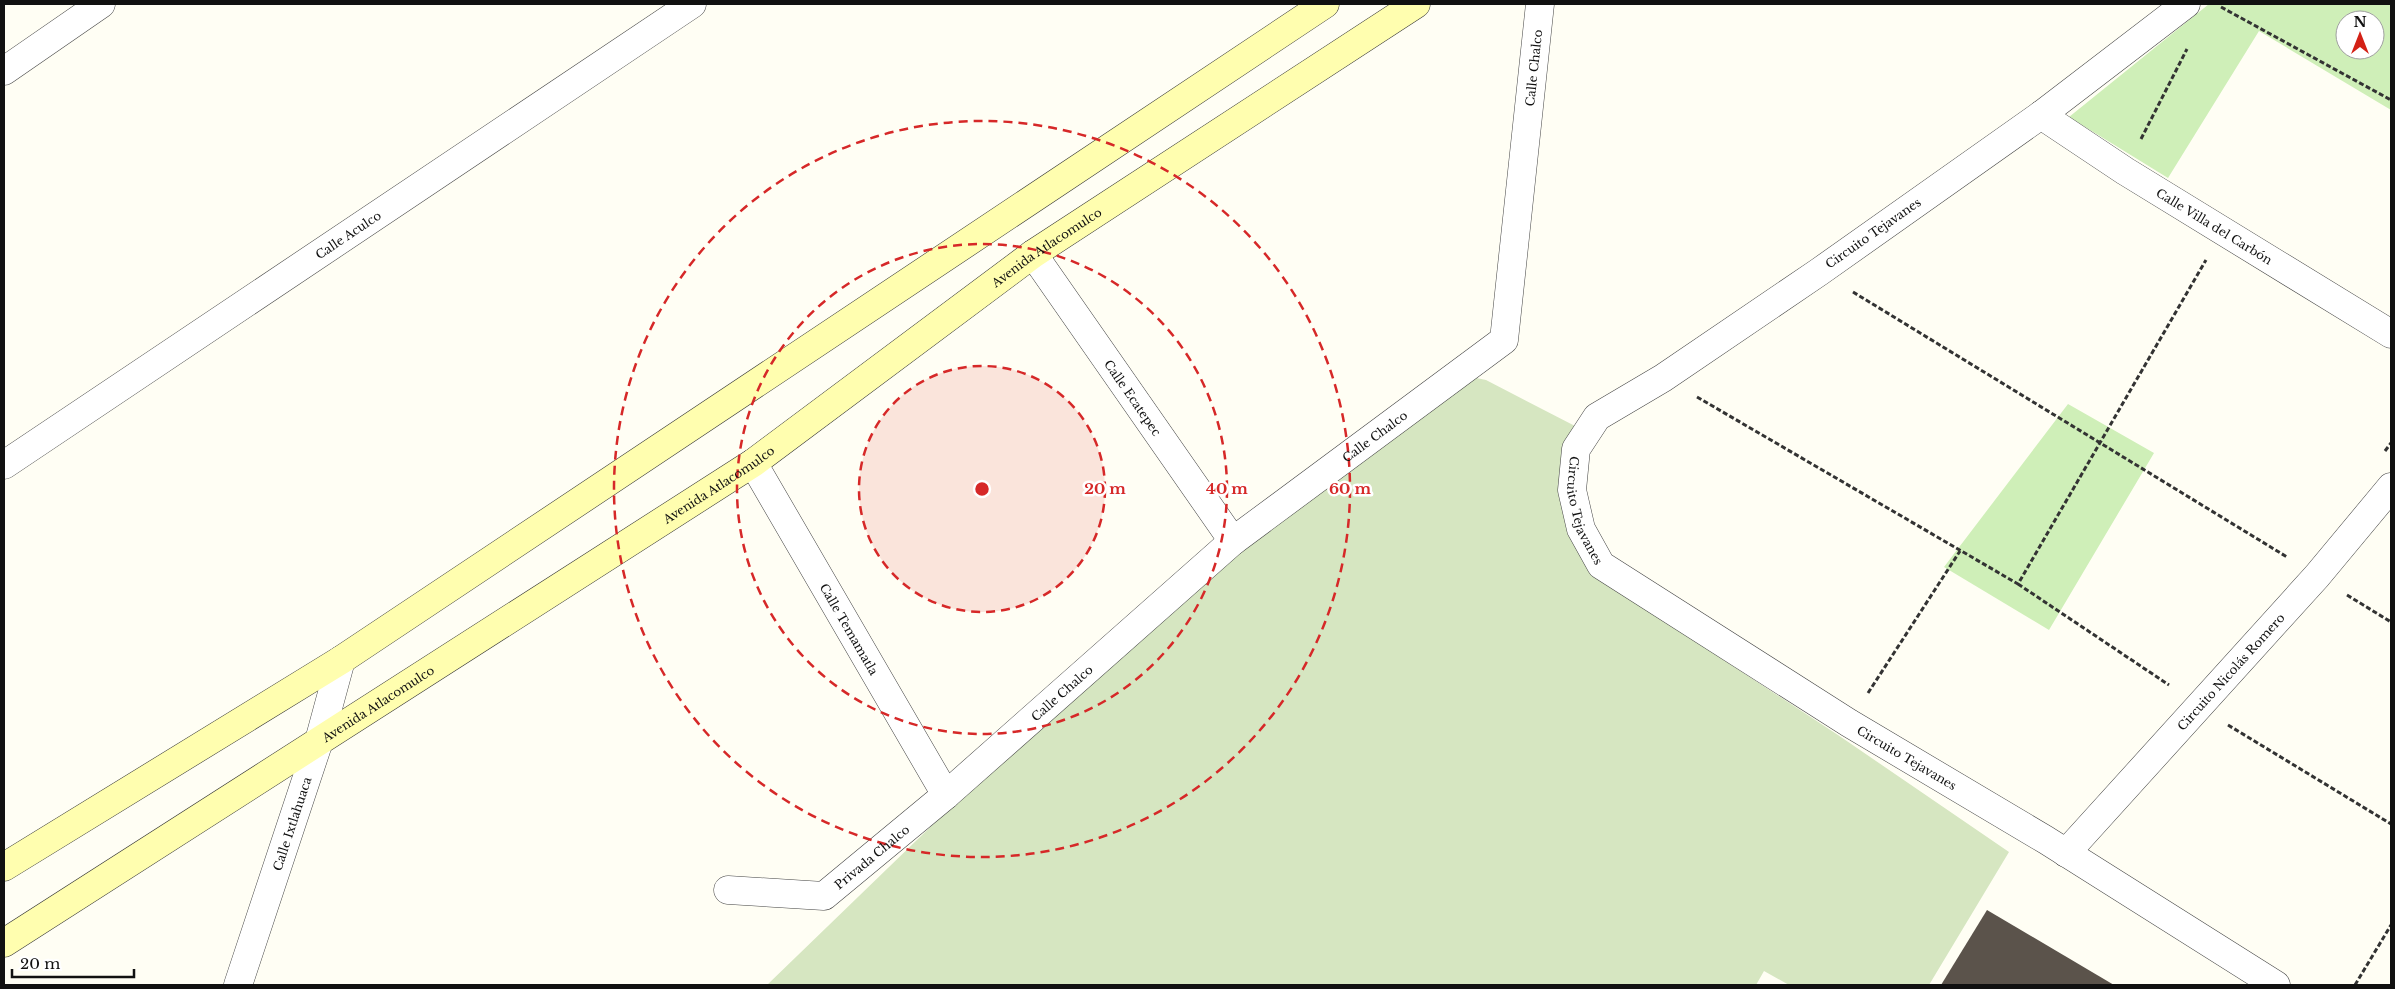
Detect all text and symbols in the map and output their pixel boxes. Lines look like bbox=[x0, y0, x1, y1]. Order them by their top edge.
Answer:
north arrow bbox=[2335, 10, 2385, 60]
text: N bbox=[2353, 13, 2367, 31]
street label: Calle Chalco bbox=[1522, 28, 1545, 107]
street label: Calle Villa del Carbón bbox=[2154, 185, 2275, 267]
street label: Circuito Tejavanes bbox=[1822, 194, 1924, 272]
street label: Avenida Atlacomulco bbox=[988, 204, 1104, 291]
street label: Calle Aculco bbox=[312, 207, 384, 262]
street label: Calle Ecatepec bbox=[1101, 357, 1165, 439]
street label: Calle Chalco bbox=[1339, 407, 1410, 465]
street label: Avenida Atlacomulco bbox=[659, 442, 777, 527]
street label: Circuito Tejavanes bbox=[1565, 456, 1607, 567]
text: 20 m bbox=[1084, 479, 1126, 498]
text: 40 m bbox=[1206, 479, 1248, 498]
text: 60 m bbox=[1329, 479, 1371, 498]
centre of rings bbox=[973, 480, 991, 498]
street label: Calle Temamatla bbox=[817, 580, 882, 678]
street label: Circuito Nicolás Romero bbox=[2174, 610, 2287, 733]
street label: Calle Chalco bbox=[1028, 661, 1096, 724]
street label: Avenida Atlacomulco bbox=[318, 662, 437, 745]
street label: Circuito Tejavanes bbox=[1855, 722, 1960, 793]
street label: Calle Ixtlahuaca bbox=[269, 775, 314, 872]
street label: Privada Chalco bbox=[831, 821, 912, 892]
scale bar bbox=[12, 946, 135, 978]
text: 20 m bbox=[20, 954, 60, 973]

